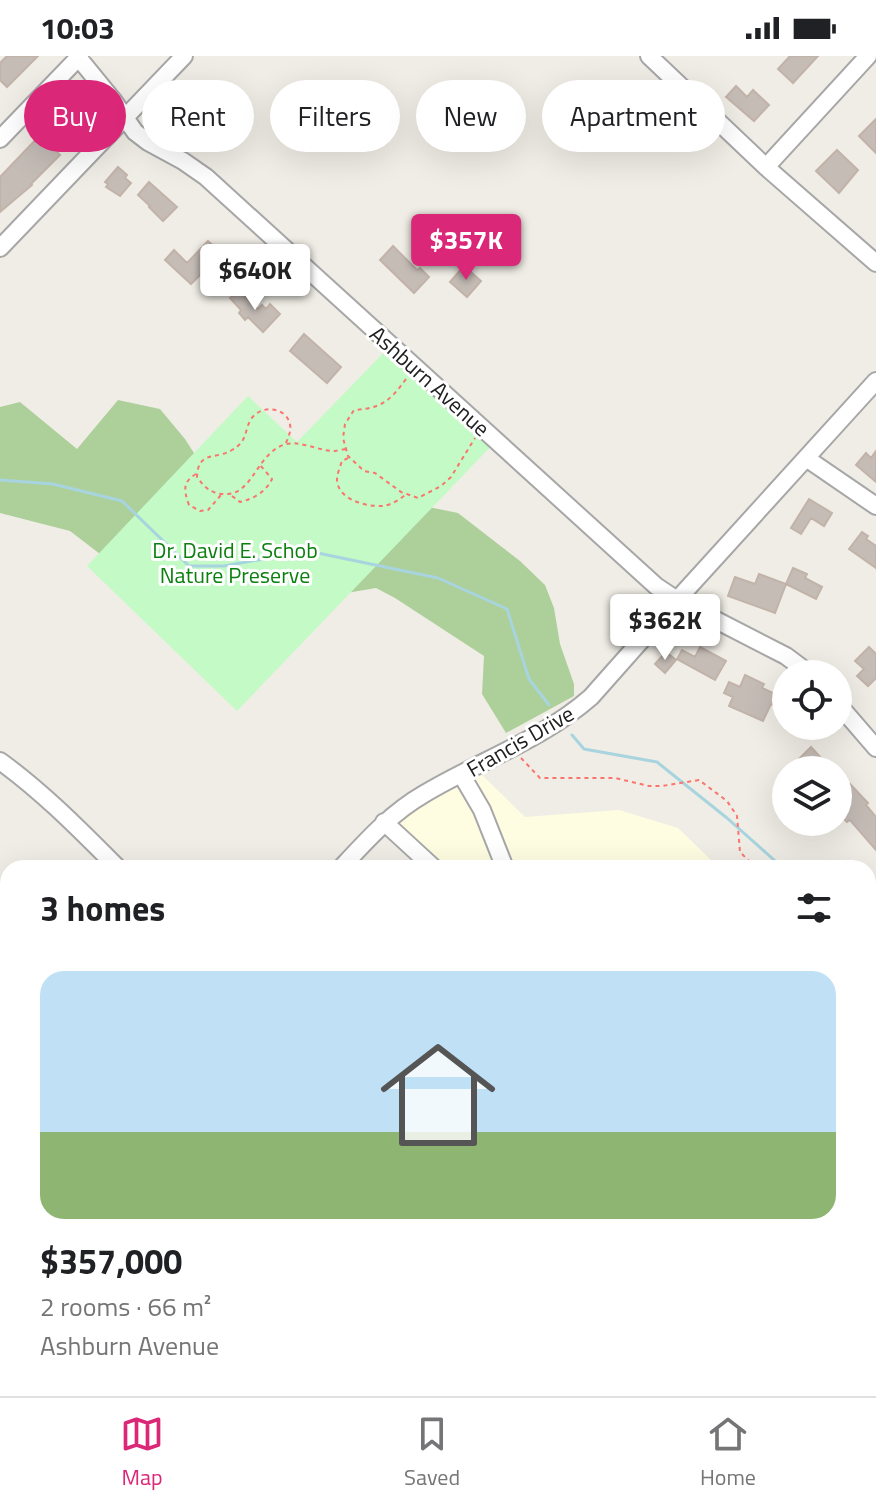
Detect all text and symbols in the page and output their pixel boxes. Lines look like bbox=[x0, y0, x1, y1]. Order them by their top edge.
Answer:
text: 10:03 bbox=[40, 5, 115, 51]
chip: Buy bbox=[24, 80, 126, 152]
chip: Rent bbox=[142, 80, 254, 152]
chip: Filters bbox=[270, 80, 400, 152]
chip: New bbox=[416, 80, 526, 152]
chip: Apartment bbox=[542, 80, 725, 152]
pin: $357K bbox=[410, 214, 522, 282]
text: $357K bbox=[429, 220, 503, 259]
pin: $640K bbox=[199, 244, 311, 312]
text: $640K bbox=[218, 250, 292, 289]
street label: Ashburn Avenue bbox=[362, 318, 498, 444]
park label: Dr. David E. Schob Nature Preserve bbox=[152, 533, 318, 592]
pin: $362K bbox=[609, 594, 721, 662]
text: $362K bbox=[628, 600, 702, 639]
map controls bbox=[772, 660, 852, 836]
button: locate bbox=[772, 660, 852, 740]
street label: Francis Drive bbox=[460, 696, 580, 786]
button: layers bbox=[772, 756, 852, 836]
text: 3 homes bbox=[40, 882, 165, 934]
icon: filters bbox=[792, 886, 836, 930]
icon: home bbox=[366, 1023, 510, 1167]
text: $357,000 bbox=[40, 1235, 182, 1287]
text: 2 rooms · 66 m² bbox=[40, 1287, 211, 1326]
text: Ashburn Avenue bbox=[40, 1326, 219, 1365]
tab: Map bbox=[120, 1412, 164, 1494]
tab: Saved bbox=[404, 1412, 460, 1494]
tab: Home bbox=[700, 1412, 756, 1494]

